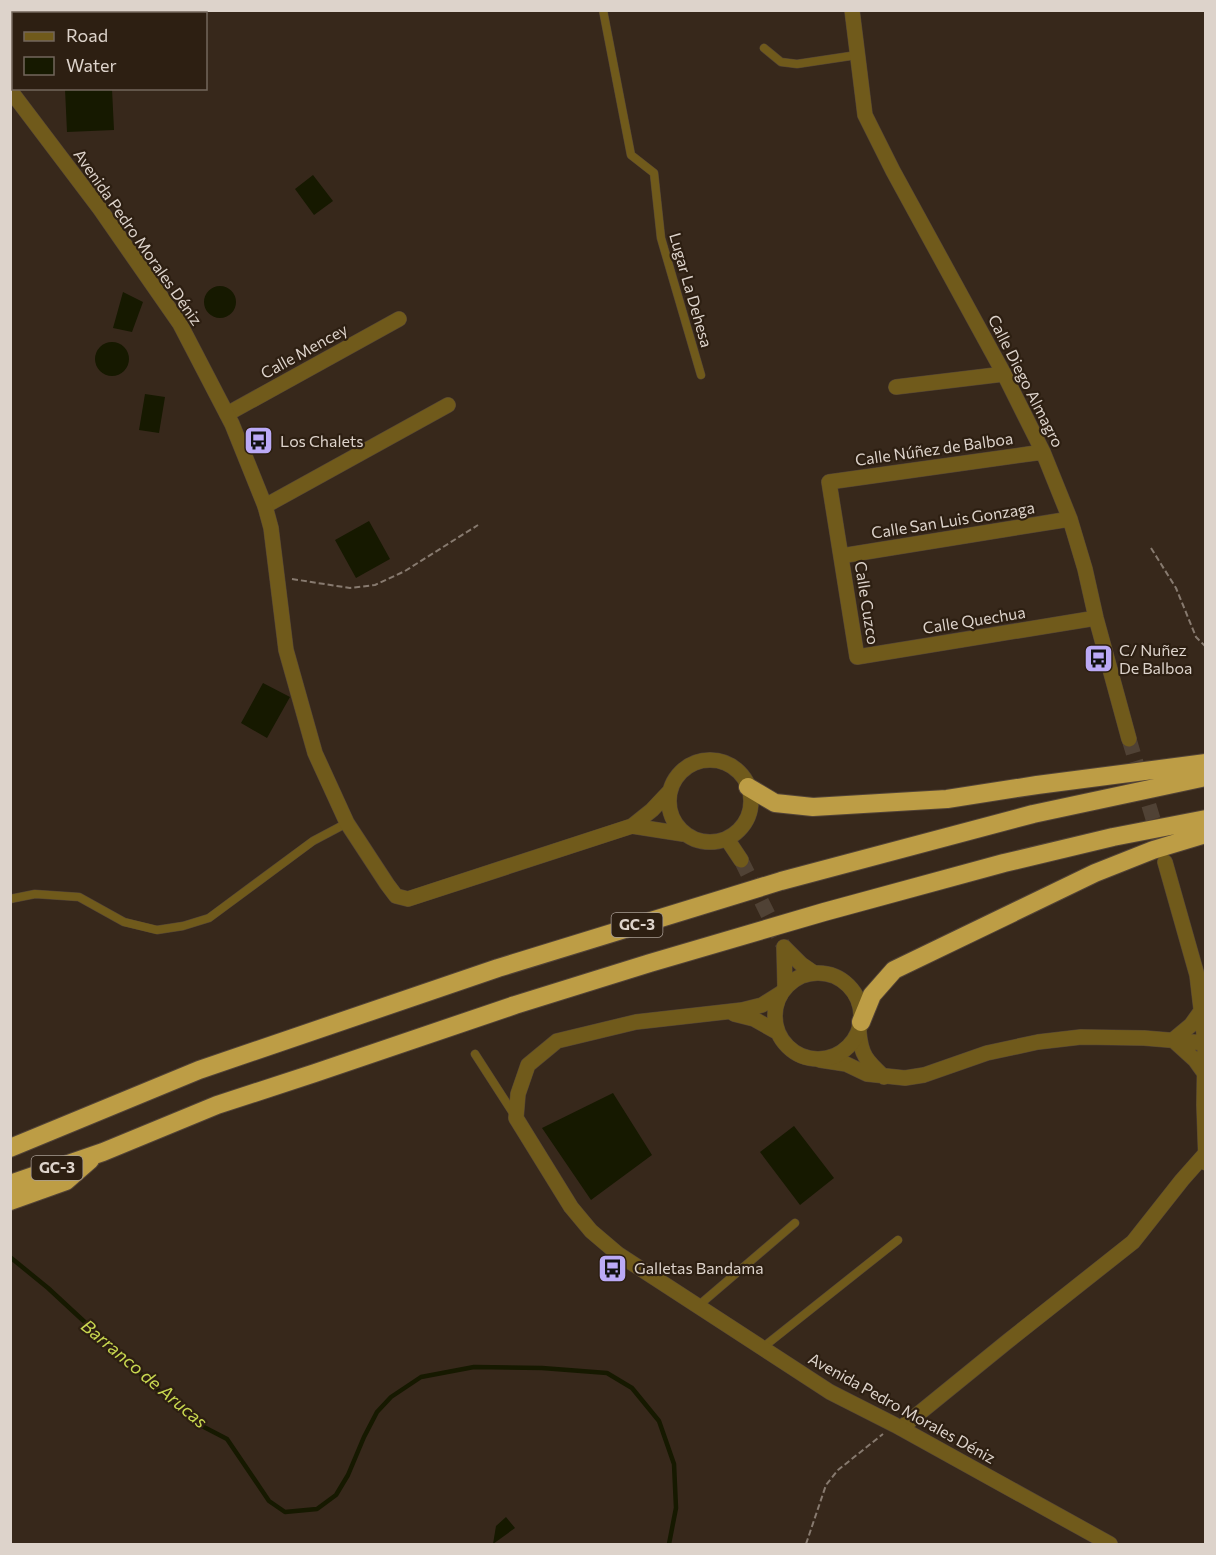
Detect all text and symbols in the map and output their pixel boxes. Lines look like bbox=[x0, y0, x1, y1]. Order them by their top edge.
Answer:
legend bbox=[12, 12, 207, 90]
text: Road bbox=[66, 24, 108, 46]
text: Water bbox=[66, 54, 117, 76]
street label: Avenida Pedro Morales Déniz bbox=[70, 145, 207, 328]
street label: Lugar La Dehesa bbox=[666, 230, 717, 349]
street label: Calle Diego Almagro bbox=[985, 311, 1068, 450]
street label: Calle Mencey bbox=[257, 319, 350, 382]
bus stop icon: Los Chalets bbox=[243, 425, 275, 457]
street label: Calle Núñez de Balboa bbox=[854, 428, 1014, 469]
place label: Los Chalets bbox=[280, 431, 364, 450]
street label: Calle San Luis Gonzaga bbox=[870, 497, 1036, 542]
street label: Calle Cuzco bbox=[852, 560, 883, 646]
street label: Calle Quechua bbox=[921, 602, 1027, 637]
place label: C/ Nuñez De Balboa bbox=[1119, 640, 1192, 677]
bus stop icon: C/ Nuñez De Balboa bbox=[1082, 643, 1114, 675]
road number: GC-3 bbox=[612, 913, 662, 937]
road number: GC-3 bbox=[32, 1156, 82, 1180]
bus stop icon: Galletas Bandama bbox=[597, 1252, 629, 1284]
place label: Galletas Bandama bbox=[634, 1258, 764, 1277]
water label: Barranco de Arucas bbox=[77, 1314, 212, 1432]
street label: Avenida Pedro Morales Déniz bbox=[806, 1348, 999, 1467]

